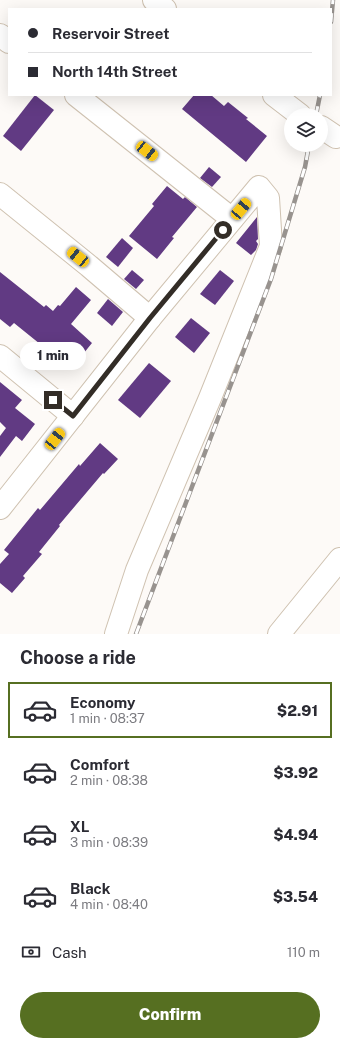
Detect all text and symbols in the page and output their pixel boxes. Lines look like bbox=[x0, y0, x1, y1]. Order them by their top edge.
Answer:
text: Reservoir Street bbox=[52, 25, 169, 42]
text: North 14th Street bbox=[52, 63, 177, 80]
map controls bbox=[284, 108, 328, 152]
button: layers bbox=[284, 108, 328, 152]
car bbox=[134, 139, 160, 163]
car bbox=[229, 196, 253, 222]
route start bbox=[214, 221, 232, 239]
car bbox=[65, 245, 91, 269]
callout: 1 min bbox=[20, 342, 86, 370]
text: 1 min bbox=[37, 348, 69, 363]
route end bbox=[44, 391, 62, 409]
car bbox=[43, 426, 67, 452]
text: Choose a ride bbox=[20, 647, 136, 668]
icon: car bbox=[22, 692, 58, 728]
text: Economy bbox=[70, 694, 135, 711]
text: $2.91 bbox=[277, 702, 318, 719]
text: 1 min · 08:37 bbox=[70, 711, 145, 726]
icon: car bbox=[22, 754, 58, 790]
text: Comfort bbox=[70, 756, 130, 773]
text: $3.92 bbox=[273, 764, 318, 781]
text: 2 min · 08:38 bbox=[70, 773, 148, 788]
icon: car bbox=[22, 816, 58, 852]
text: XL bbox=[70, 818, 89, 835]
text: $4.94 bbox=[273, 826, 318, 843]
text: 3 min · 08:39 bbox=[70, 835, 148, 850]
icon: car bbox=[22, 878, 58, 914]
text: Black bbox=[70, 880, 110, 897]
text: $3.54 bbox=[273, 888, 318, 905]
text: 4 min · 08:40 bbox=[70, 897, 148, 912]
icon: cash bbox=[20, 941, 42, 963]
text: Cash bbox=[52, 944, 87, 961]
text: 110 m bbox=[287, 945, 320, 960]
button: Confirm bbox=[20, 992, 320, 1038]

